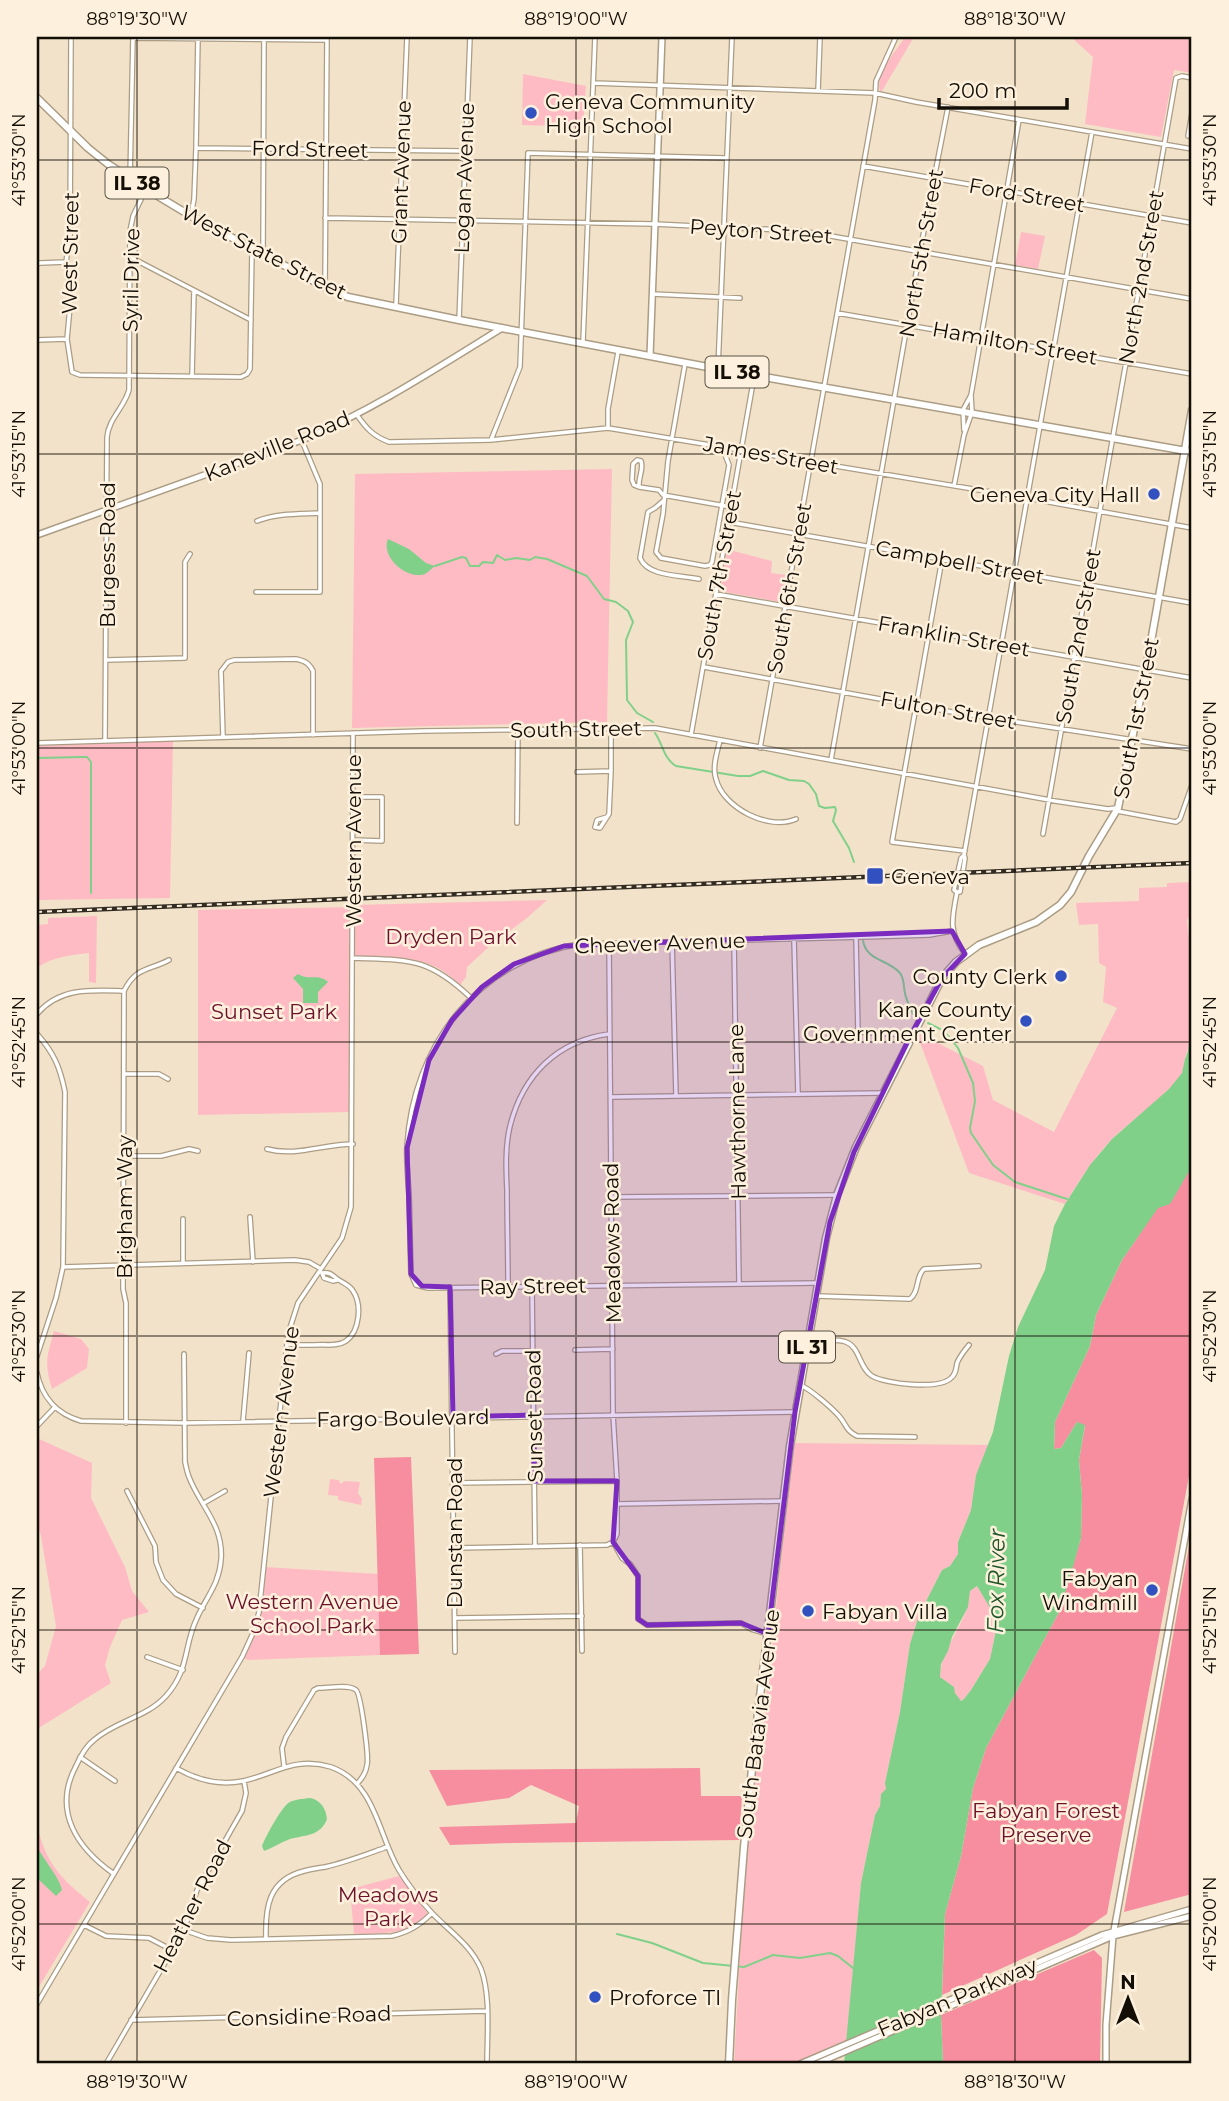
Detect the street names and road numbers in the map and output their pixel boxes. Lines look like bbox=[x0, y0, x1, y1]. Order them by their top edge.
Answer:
street label: Grant Avenue bbox=[386, 100, 416, 244]
street label: Logan Avenue bbox=[449, 102, 479, 254]
street label: Ford Street bbox=[251, 135, 369, 163]
street label: North 5th Street bbox=[894, 167, 948, 339]
road number: IL 38 bbox=[106, 168, 168, 198]
street label: Ford Street bbox=[967, 172, 1087, 218]
street label: North 2nd Street bbox=[1113, 188, 1169, 366]
street label: West Street bbox=[56, 191, 84, 315]
street label: West State Street bbox=[177, 199, 351, 305]
street label: Peyton Street bbox=[689, 214, 833, 248]
street label: Syril Drive bbox=[118, 228, 144, 332]
street label: Hamilton Street bbox=[930, 316, 1100, 370]
road number: IL 38 bbox=[706, 356, 768, 388]
street label: Kaneville Road bbox=[200, 405, 354, 487]
street label: James Street bbox=[700, 431, 841, 479]
street label: Burgess Road bbox=[95, 482, 120, 628]
street label: South 7th Street bbox=[692, 488, 746, 662]
street label: South 6th Street bbox=[762, 501, 816, 675]
street label: Campbell Street bbox=[874, 535, 1046, 589]
street label: South 2nd Street bbox=[1050, 546, 1106, 726]
street label: Franklin Street bbox=[876, 610, 1032, 662]
street label: South 1st Street bbox=[1108, 635, 1164, 801]
street label: Fulton Street bbox=[878, 686, 1018, 734]
street label: South Street bbox=[510, 715, 642, 743]
street label: Western Avenue bbox=[341, 754, 366, 928]
street label: Cheever Avenue bbox=[574, 928, 746, 958]
street label: Hawthorne Lane bbox=[723, 1024, 751, 1200]
street label: Brigham Way bbox=[112, 1134, 137, 1279]
street label: Meadows Road bbox=[598, 1162, 626, 1324]
street label: Ray Street bbox=[479, 1273, 587, 1299]
street label: Western Avenue bbox=[258, 1325, 304, 1499]
road number: IL 31 bbox=[779, 1331, 835, 1362]
street label: Sunset Road bbox=[520, 1349, 548, 1483]
street label: Fargo Boulevard bbox=[316, 1404, 490, 1432]
street label: Dunstan Road bbox=[442, 1457, 467, 1609]
street label: South Batavia Avenue bbox=[732, 1608, 784, 1840]
street label: Heather Road bbox=[148, 1835, 236, 1977]
street label: Fabyan Parkway bbox=[873, 1952, 1041, 2042]
street label: Considine Road bbox=[226, 2001, 392, 2031]

